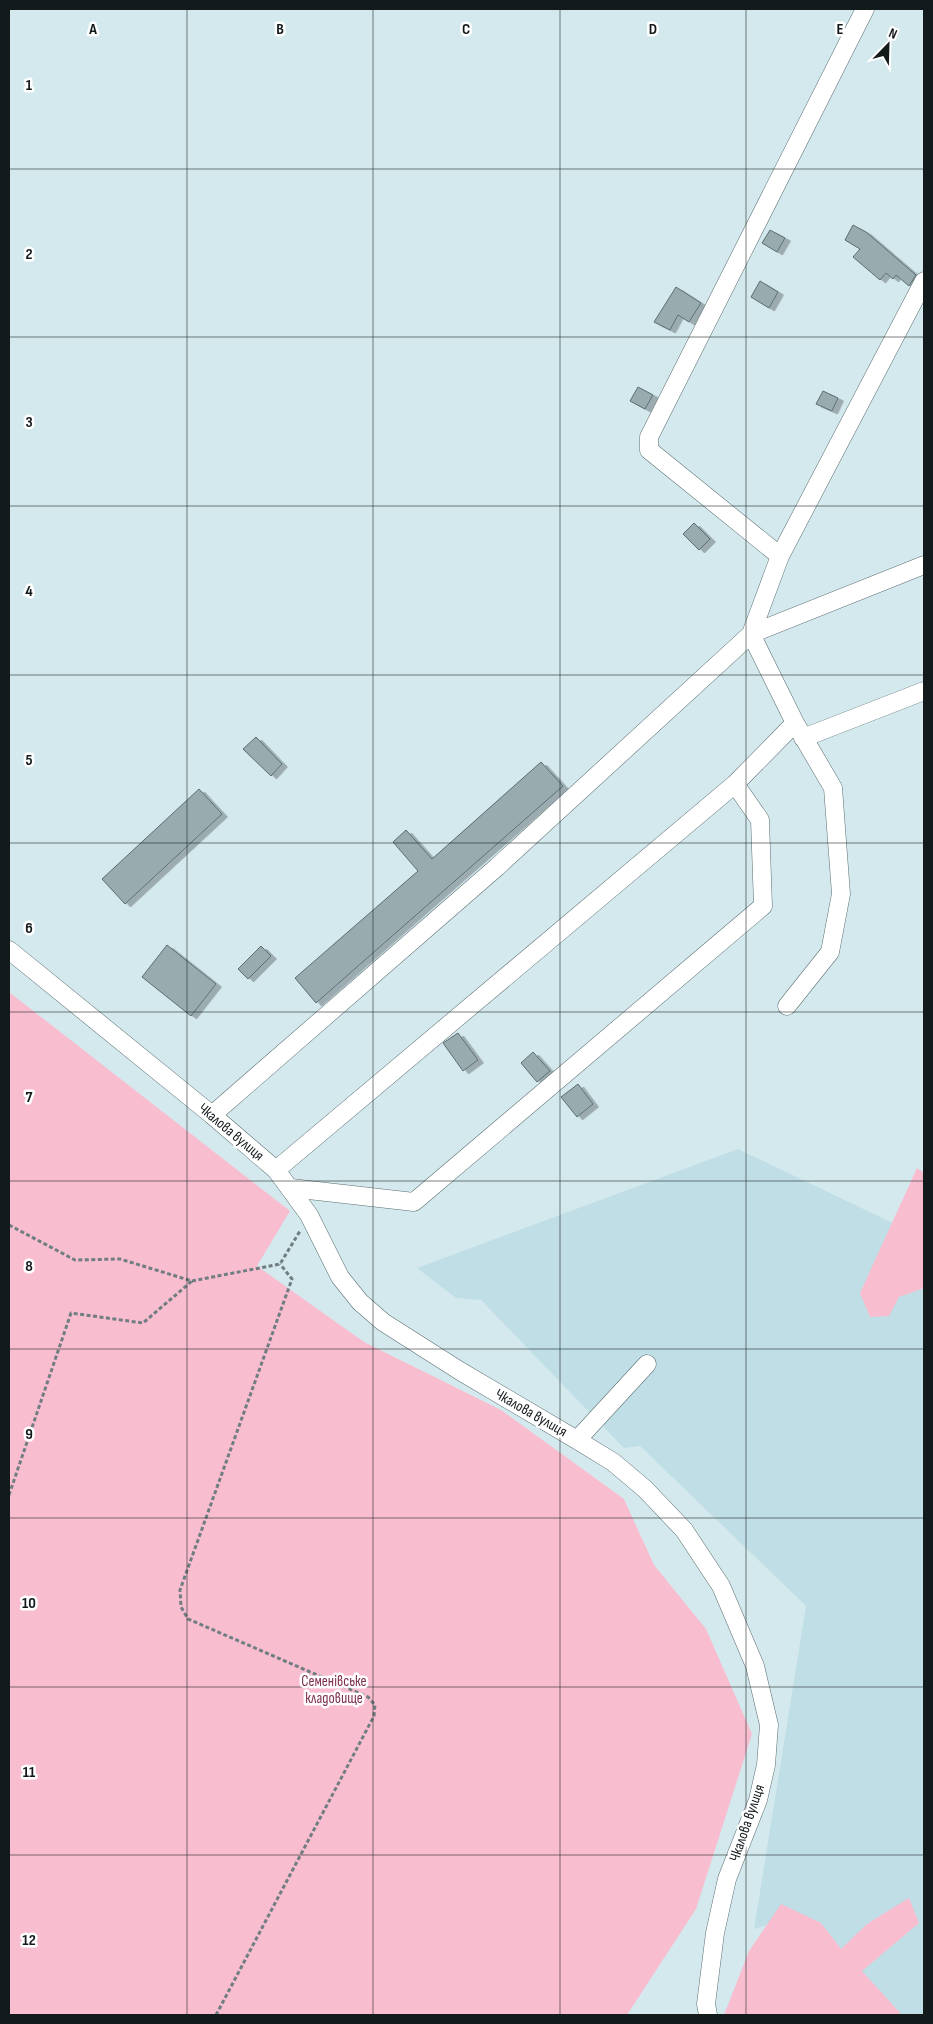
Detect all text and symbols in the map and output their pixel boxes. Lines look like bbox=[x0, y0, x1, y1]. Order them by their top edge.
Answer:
text: A bbox=[88, 20, 97, 39]
text: B bbox=[276, 20, 284, 39]
text: C bbox=[462, 20, 470, 39]
text: D bbox=[649, 20, 657, 39]
text: E bbox=[837, 20, 844, 39]
north arrow bbox=[863, 20, 913, 70]
text: N bbox=[886, 24, 900, 43]
text: 1 bbox=[26, 76, 33, 95]
text: 2 bbox=[25, 245, 33, 264]
text: 3 bbox=[25, 413, 33, 432]
text: 4 bbox=[25, 582, 33, 601]
text: 5 bbox=[25, 751, 33, 770]
text: 6 bbox=[25, 919, 33, 938]
text: 7 bbox=[26, 1088, 33, 1107]
street label: Чкалова вулиця bbox=[194, 1099, 268, 1165]
text: 8 bbox=[25, 1257, 33, 1276]
street label: Чкалова вулиця bbox=[492, 1385, 571, 1441]
text: 9 bbox=[25, 1425, 33, 1444]
text: 10 bbox=[22, 1594, 36, 1613]
park label: Семенівське кладовище bbox=[301, 1672, 367, 1708]
text: 11 bbox=[23, 1763, 36, 1782]
street label: Чкалова вулиця bbox=[725, 1782, 769, 1864]
text: 12 bbox=[22, 1931, 36, 1950]

